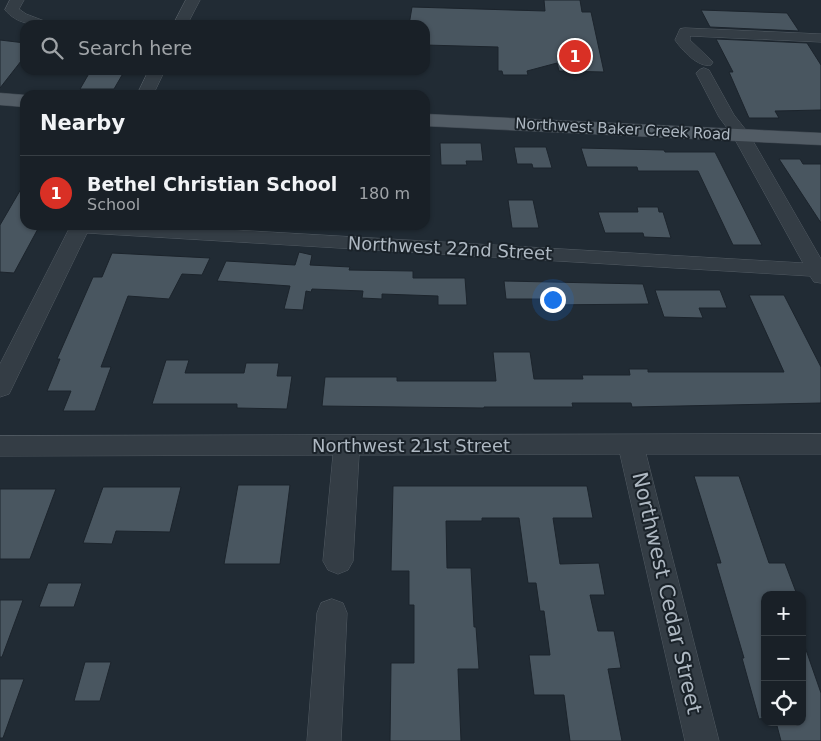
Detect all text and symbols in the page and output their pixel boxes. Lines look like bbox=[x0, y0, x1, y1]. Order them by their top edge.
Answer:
search box bbox=[20, 20, 430, 75]
icon: search bbox=[38, 34, 66, 62]
text: Search here bbox=[78, 37, 192, 59]
pin: 1 bbox=[559, 37, 591, 75]
text: Nearby bbox=[40, 111, 125, 135]
street label: Northwest Baker Creek Road bbox=[515, 114, 731, 144]
text: Bethel Christian School bbox=[87, 173, 337, 195]
text: 1 bbox=[50, 184, 62, 203]
text: 180 m bbox=[359, 184, 410, 203]
text: School bbox=[87, 195, 140, 214]
street label: Northwest 22nd Street bbox=[347, 232, 553, 264]
your location bbox=[540, 287, 566, 313]
street label: Northwest 21st Street bbox=[312, 435, 510, 456]
street label: Northwest Cedar Street bbox=[627, 470, 707, 716]
map controls bbox=[761, 591, 806, 726]
button: + bbox=[761, 591, 806, 636]
button: − bbox=[761, 636, 806, 681]
button: locate bbox=[761, 681, 806, 726]

